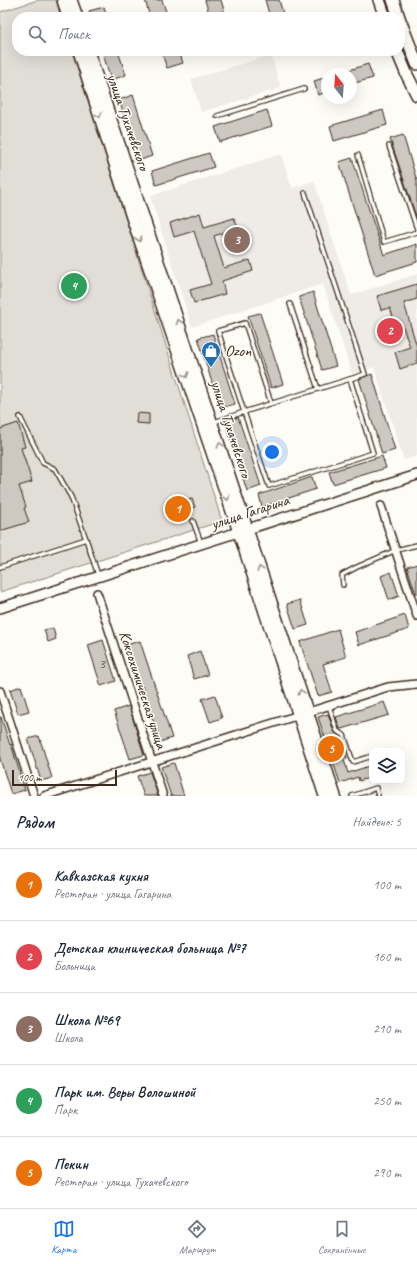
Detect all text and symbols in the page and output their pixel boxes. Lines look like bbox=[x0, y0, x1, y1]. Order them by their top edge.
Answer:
search box bbox=[12, 12, 405, 56]
icon: search bbox=[26, 23, 48, 45]
text: Поиск bbox=[58, 25, 90, 44]
north arrow bbox=[321, 68, 357, 104]
street label: улица Тухачевского bbox=[102, 70, 155, 175]
one-way arrow bbox=[94, 111, 103, 118]
pin: 3 bbox=[224, 225, 250, 255]
one-way arrow bbox=[134, 235, 143, 242]
pin: 4 bbox=[61, 271, 87, 301]
pin: 2 bbox=[377, 316, 403, 346]
one-way arrow bbox=[175, 319, 183, 326]
shop icon: Ozon bbox=[200, 340, 222, 368]
place label: Ozon bbox=[225, 341, 252, 361]
one-way arrow bbox=[181, 371, 189, 378]
street label: улица Тухачевского bbox=[206, 377, 257, 482]
one-way arrow bbox=[216, 442, 224, 449]
your location bbox=[262, 442, 282, 462]
street label: улица Гагарина bbox=[207, 490, 293, 534]
pin: 1 bbox=[165, 494, 191, 524]
one-way arrow bbox=[223, 494, 231, 501]
one-way arrow bbox=[256, 565, 265, 572]
street label: Коксохимическая улица bbox=[114, 628, 172, 753]
house number: 3 bbox=[99, 655, 107, 672]
one-way arrow bbox=[297, 689, 305, 696]
pin: 5 bbox=[318, 734, 344, 764]
map controls bbox=[369, 748, 405, 784]
button: layers bbox=[369, 748, 405, 784]
scale bar bbox=[12, 768, 117, 787]
text: 100 m bbox=[18, 770, 42, 784]
text: Рядом bbox=[16, 812, 54, 833]
text: Найдено: 5 bbox=[353, 814, 401, 830]
text: Кавказская кухня bbox=[54, 867, 148, 886]
text: 1 bbox=[26, 877, 32, 893]
text: 100 m bbox=[373, 877, 401, 893]
text: Ресторан · улица Гагарина bbox=[54, 886, 171, 902]
text: Детская клиническая больница №7 bbox=[54, 939, 246, 958]
text: 2 bbox=[26, 949, 32, 965]
text: 160 m bbox=[373, 949, 401, 965]
text: Больница bbox=[54, 958, 95, 974]
text: Школа №69 bbox=[54, 1011, 119, 1030]
text: 3 bbox=[26, 1021, 32, 1037]
text: 210 m bbox=[373, 1021, 401, 1037]
text: Школа bbox=[54, 1030, 83, 1046]
text: Парк им. Веры Волошиной bbox=[54, 1083, 195, 1102]
text: 4 bbox=[26, 1093, 32, 1109]
text: 250 m bbox=[373, 1093, 401, 1109]
text: Парк bbox=[54, 1102, 77, 1118]
text: Пекин bbox=[54, 1155, 88, 1174]
text: 5 bbox=[26, 1165, 32, 1181]
text: 290 m bbox=[373, 1165, 401, 1181]
text: Ресторан · улица Тухачевского bbox=[54, 1174, 188, 1190]
tab: Карта bbox=[51, 1218, 76, 1256]
tab: Маршрут bbox=[179, 1218, 215, 1256]
tab: Сохранённые bbox=[318, 1218, 366, 1256]

